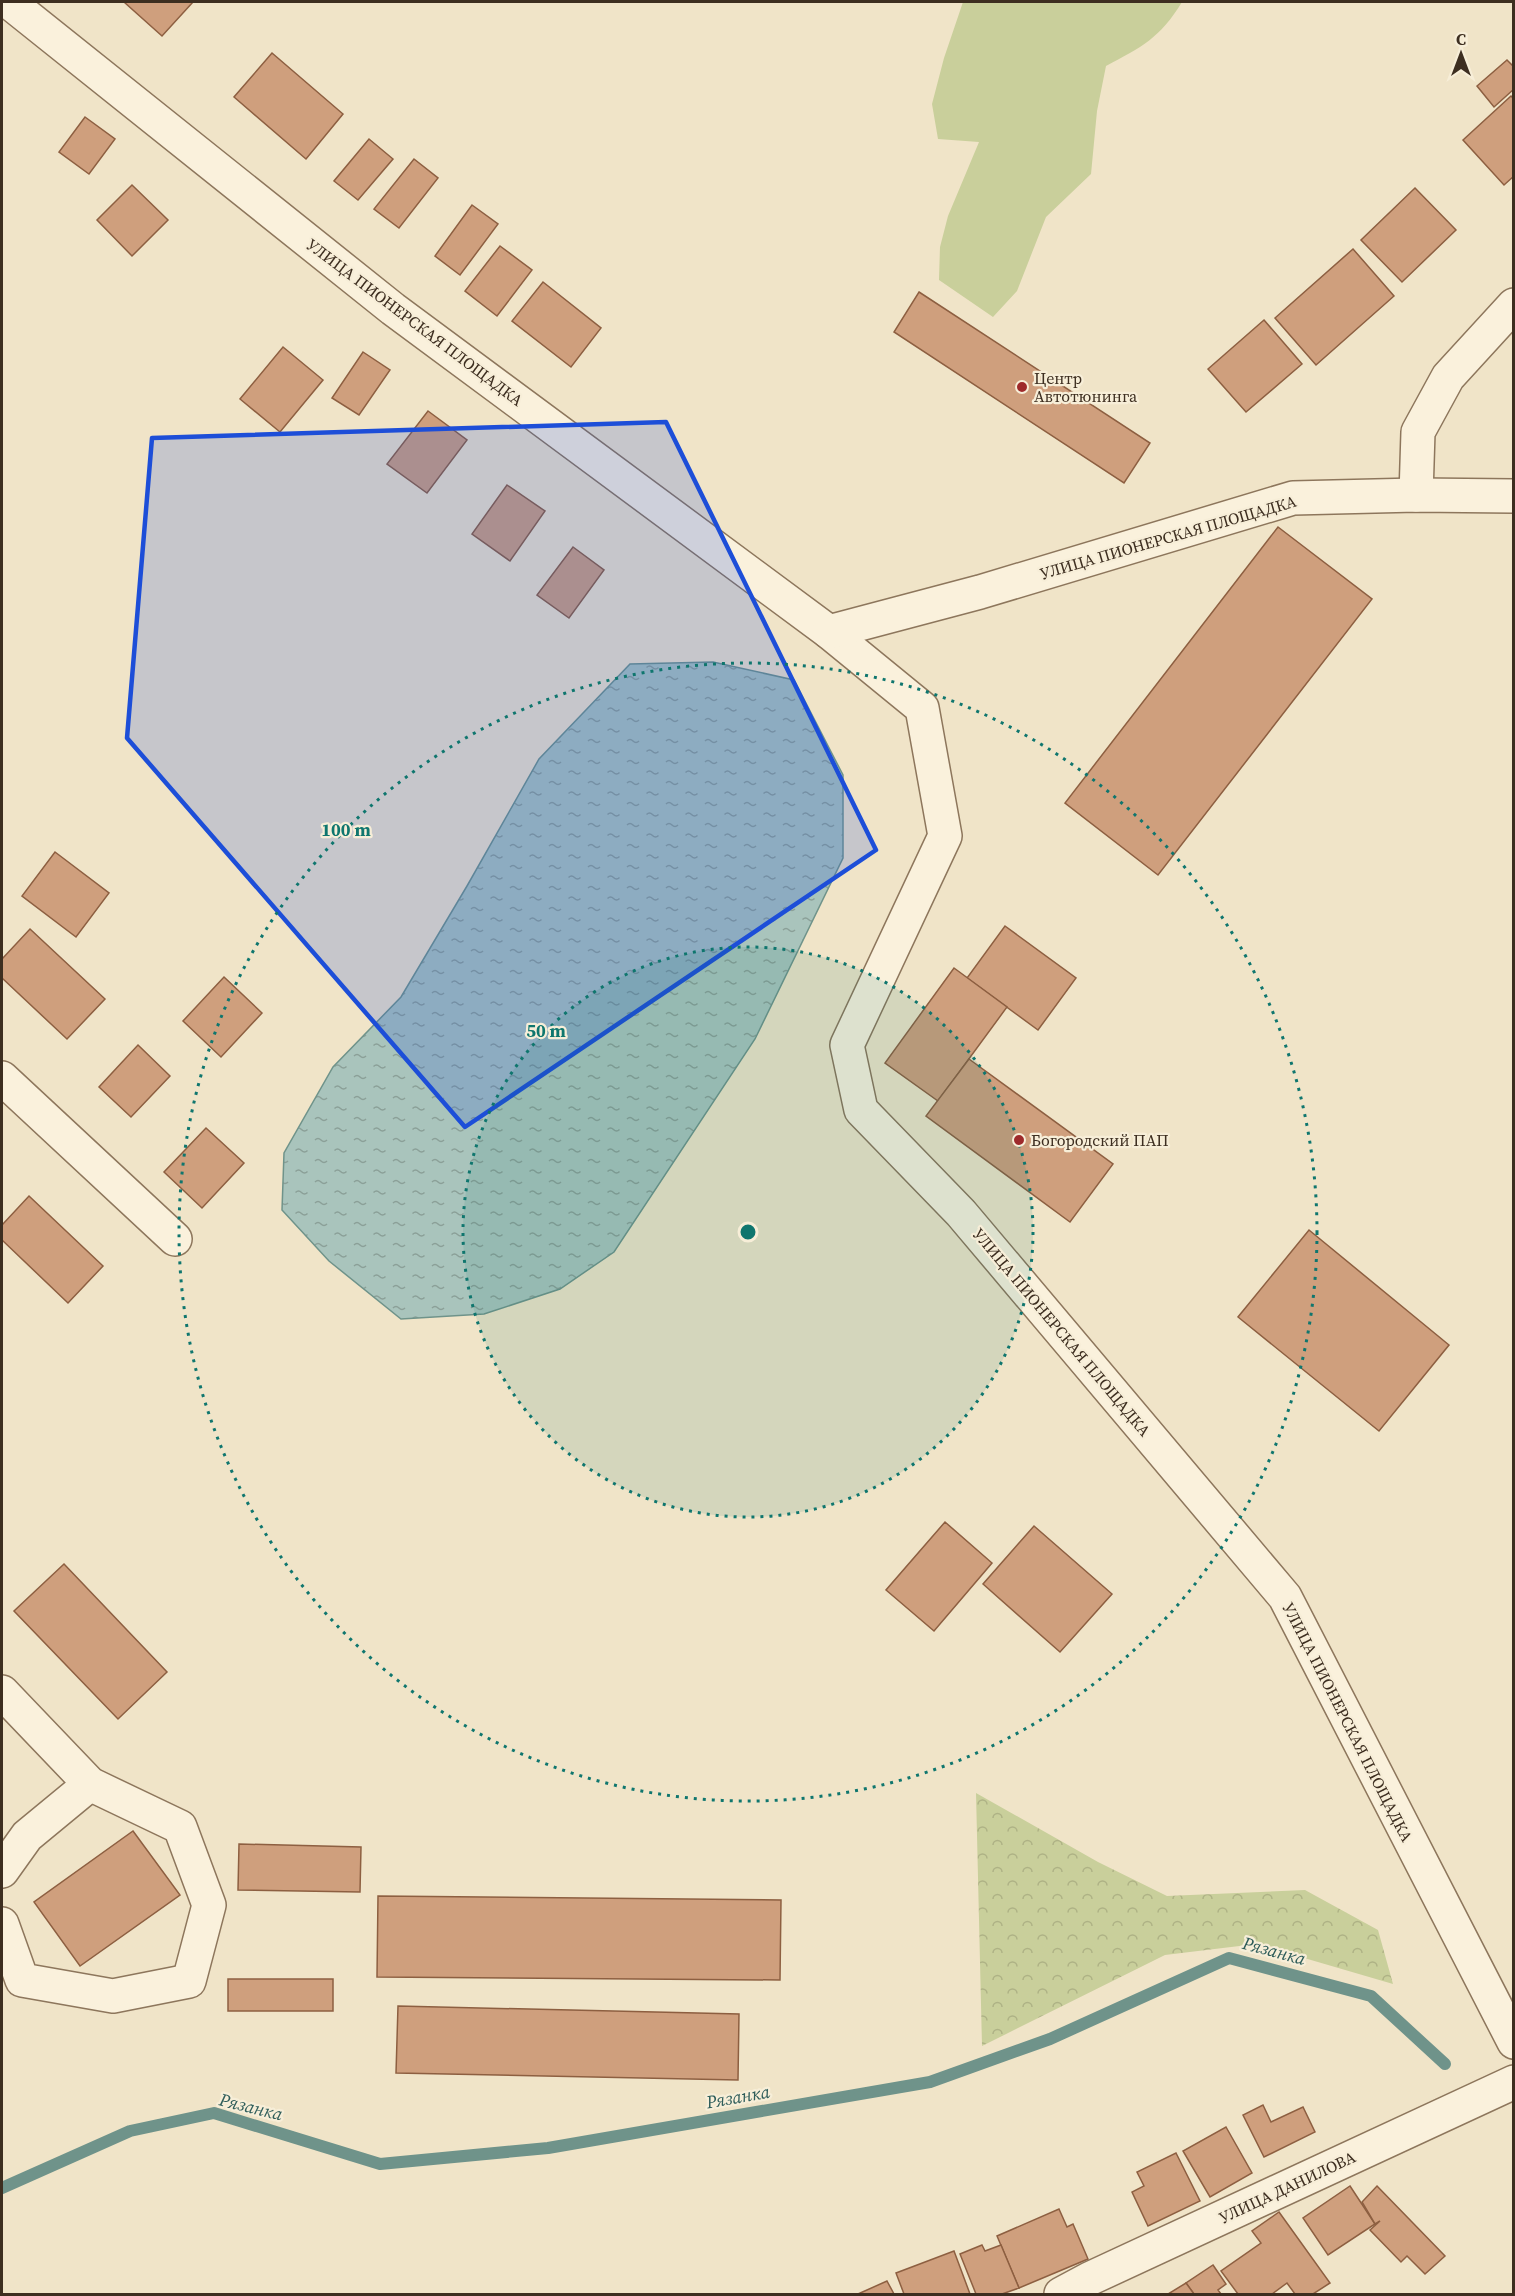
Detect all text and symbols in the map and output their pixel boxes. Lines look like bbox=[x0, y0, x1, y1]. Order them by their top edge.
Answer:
north arrow bbox=[1431, 24, 1491, 84]
text: С bbox=[1456, 28, 1466, 50]
street label: УЛИЦА ПИОНЕРСКАЯ ПЛОЩАДКА bbox=[302, 233, 528, 411]
place label: Центр Автотюнинга bbox=[1034, 367, 1138, 407]
marker: Центр Автотюнинга bbox=[1015, 380, 1029, 394]
street label: УЛИЦА ПИОНЕРСКАЯ ПЛОЩАДКА bbox=[1037, 490, 1299, 584]
text: 100 m bbox=[321, 817, 371, 842]
text: 50 m bbox=[526, 1018, 566, 1043]
place label: Богородский ПАП bbox=[1031, 1129, 1169, 1151]
marker: Богородский ПАП bbox=[1012, 1133, 1026, 1147]
centre of rings bbox=[738, 1222, 758, 1242]
street label: УЛИЦА ПИОНЕРСКАЯ ПЛОЩАДКА bbox=[968, 1223, 1156, 1441]
street label: УЛИЦА ПИОНЕРСКАЯ ПЛОЩАДКА bbox=[1278, 1599, 1418, 1846]
water label: Рязанка bbox=[1239, 1930, 1309, 1971]
water label: Рязанка bbox=[703, 2079, 772, 2115]
water label: Рязанка bbox=[216, 2086, 286, 2127]
street label: УЛИЦА ДАНИЛОВА bbox=[1215, 2145, 1359, 2228]

